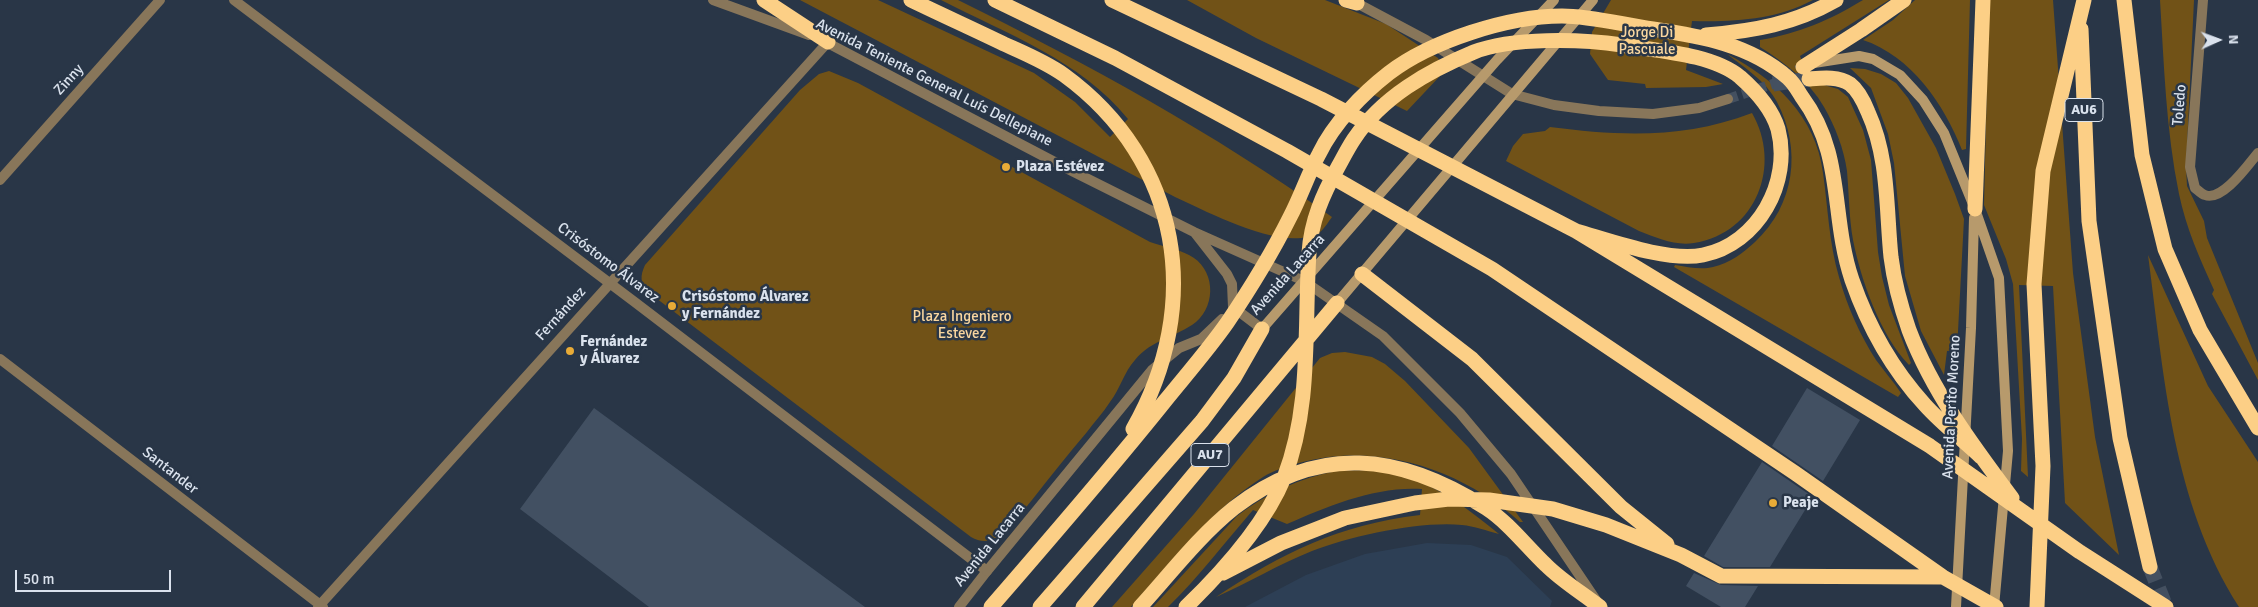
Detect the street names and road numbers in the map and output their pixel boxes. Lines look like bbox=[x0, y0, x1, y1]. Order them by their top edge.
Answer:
street label: Avenida Teniente General Luís Dellepiane bbox=[813, 15, 1055, 151]
street label: Zinny bbox=[50, 61, 88, 99]
street label: Toledo bbox=[2169, 84, 2191, 126]
road number: AU6 bbox=[2065, 98, 2103, 122]
street label: Crisóstomo Álvarez bbox=[553, 219, 663, 307]
street label: Avenida Lacarra bbox=[1247, 231, 1329, 319]
street label: Fernández bbox=[532, 283, 590, 345]
street label: Avenida Perito Moreno bbox=[1939, 334, 1965, 480]
street label: Santander bbox=[138, 444, 202, 498]
road number: AU7 bbox=[1191, 444, 1229, 466]
street label: Avenida Lacarra bbox=[951, 499, 1029, 591]

